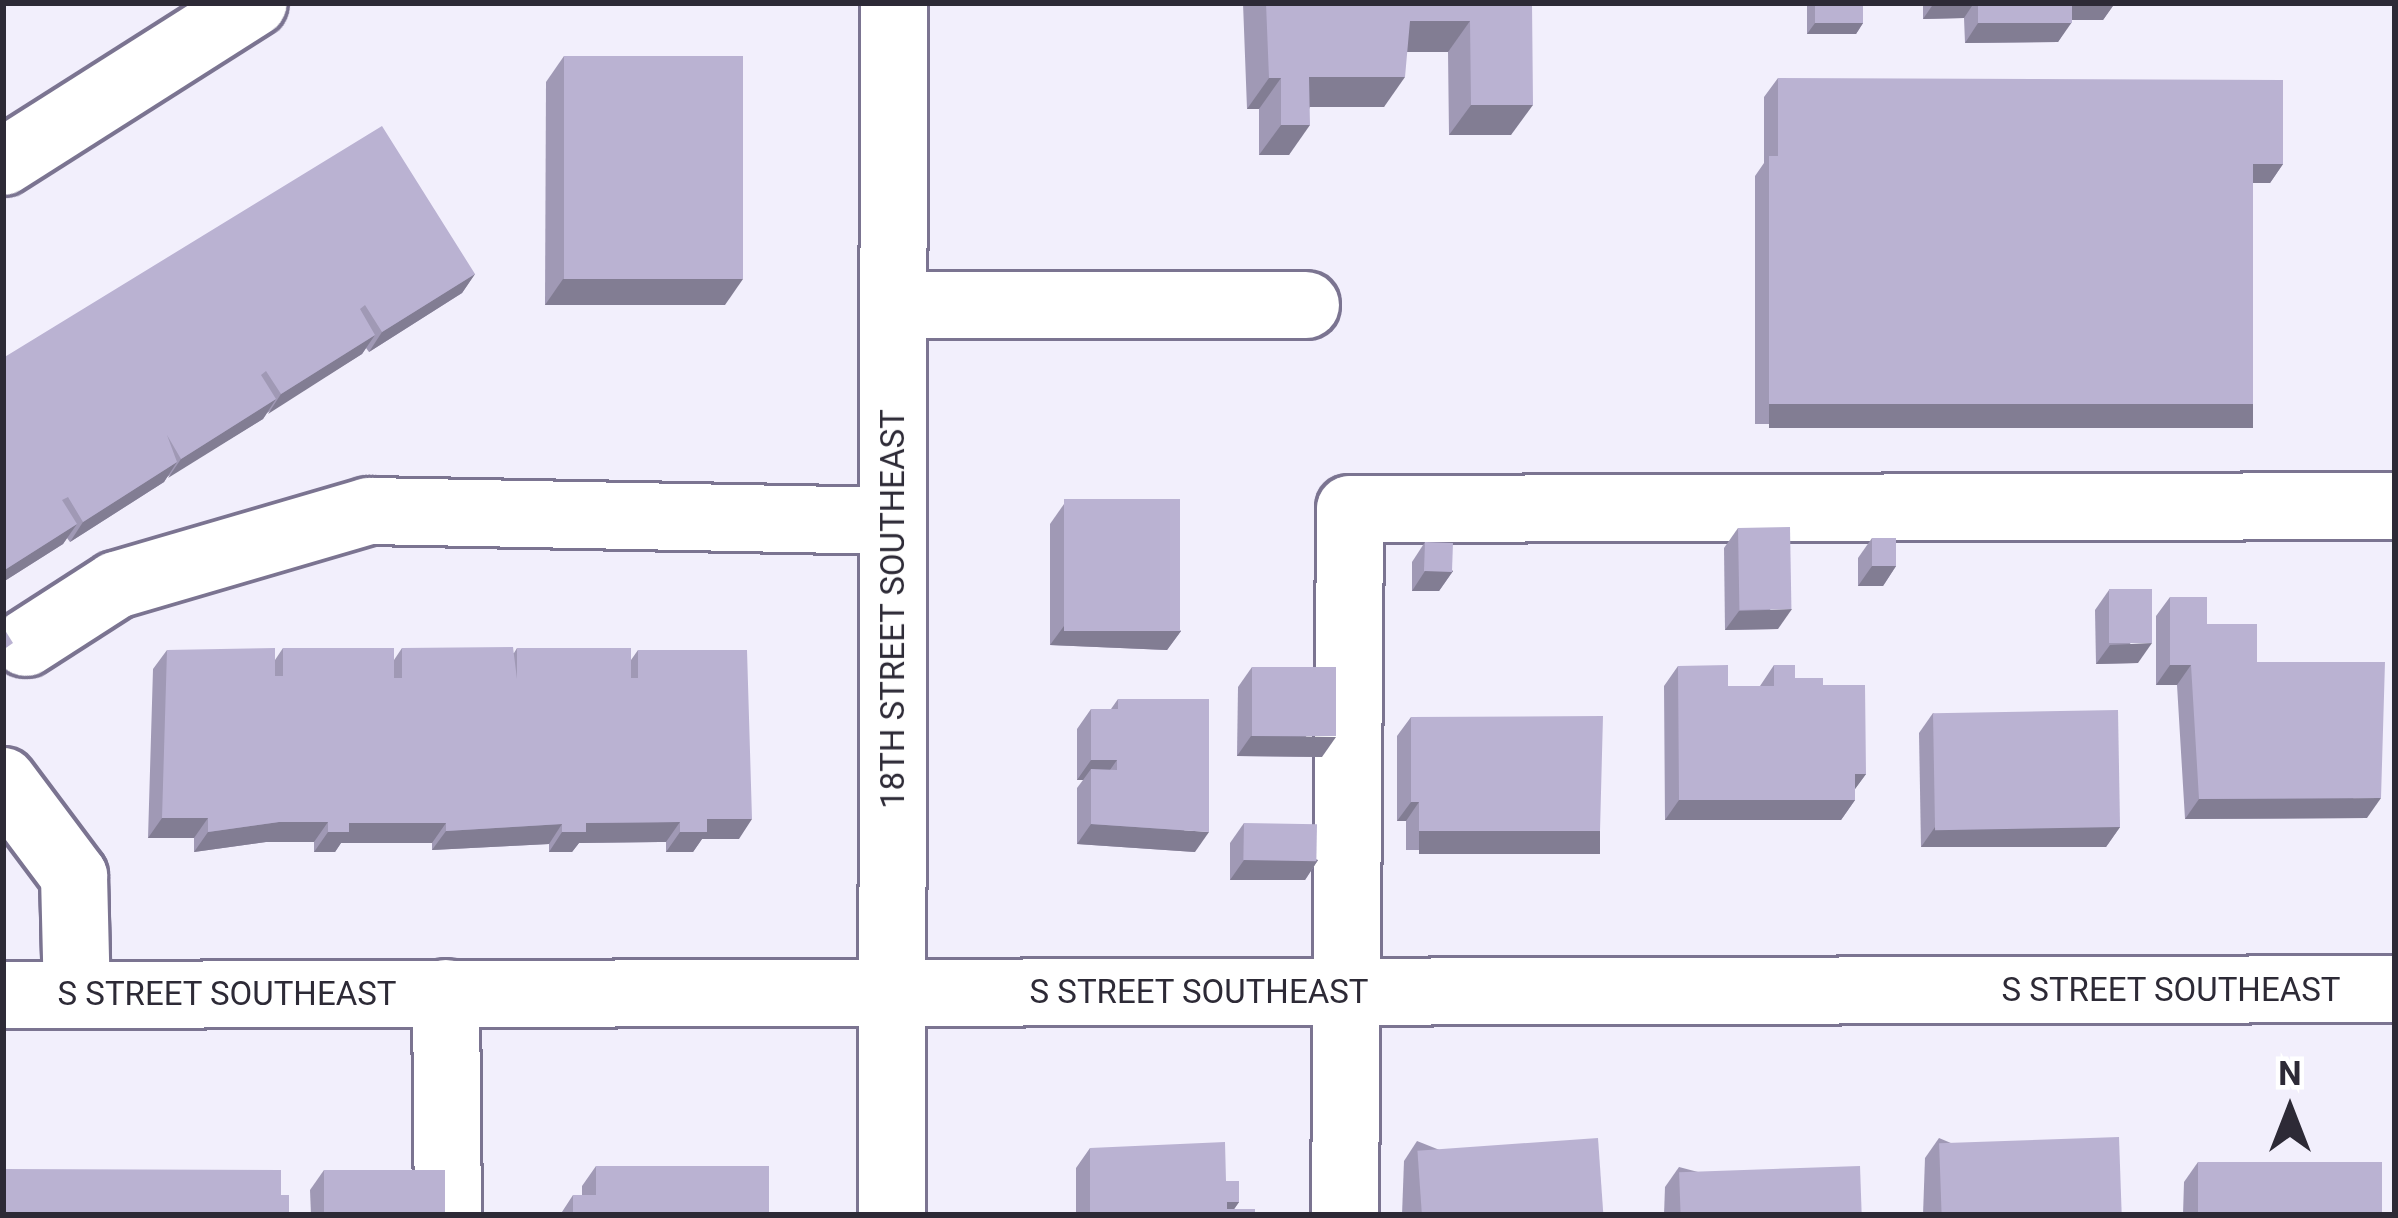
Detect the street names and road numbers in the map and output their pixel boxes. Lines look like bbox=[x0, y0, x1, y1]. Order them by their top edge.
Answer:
street label: 18TH STREET SOUTHEAST bbox=[873, 409, 913, 809]
street label: S STREET SOUTHEAST bbox=[2001, 970, 2341, 1010]
street label: S STREET SOUTHEAST bbox=[1029, 972, 1369, 1012]
street label: S STREET SOUTHEAST bbox=[57, 974, 397, 1014]

